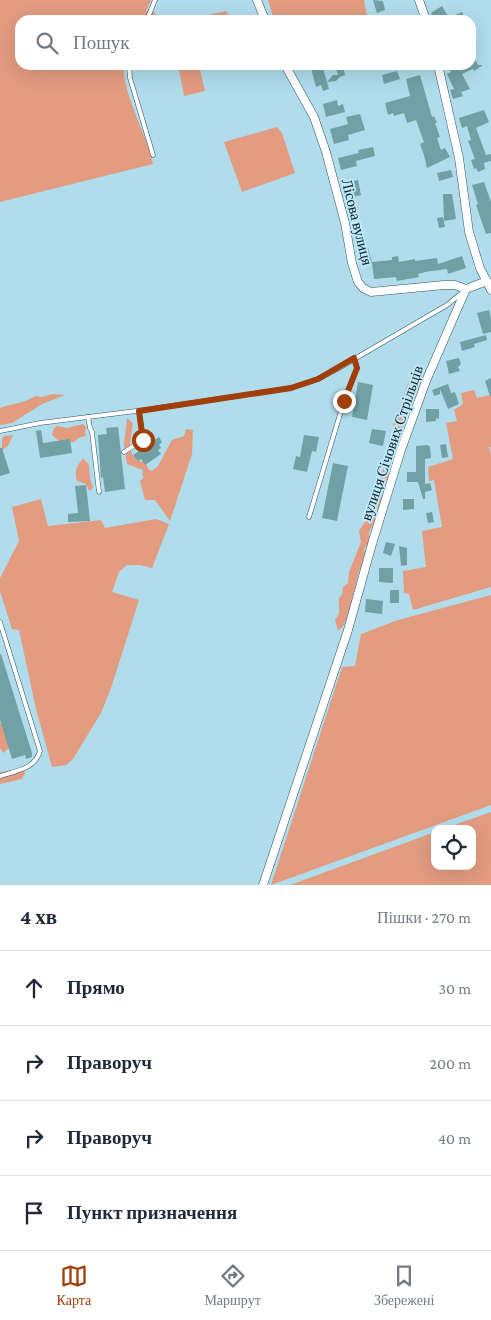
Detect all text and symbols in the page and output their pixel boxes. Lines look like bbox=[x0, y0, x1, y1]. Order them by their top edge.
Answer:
search box bbox=[15, 15, 476, 70]
icon: search bbox=[33, 29, 61, 57]
text: Пошук bbox=[73, 32, 130, 53]
street label: Лісова вулиця bbox=[339, 177, 376, 267]
street label: вулиця Січових Стрільців bbox=[358, 363, 426, 523]
route end bbox=[333, 390, 356, 413]
route start bbox=[132, 429, 155, 452]
map controls bbox=[431, 825, 476, 870]
button: locate bbox=[431, 825, 476, 870]
text: 4 хв bbox=[20, 905, 57, 929]
text: Пішки · 270 m bbox=[377, 909, 471, 926]
icon: ahead bbox=[20, 974, 48, 1002]
text: Прямо bbox=[67, 977, 125, 998]
text: 30 m bbox=[439, 980, 471, 997]
icon: right bbox=[20, 1049, 48, 1077]
text: Праворуч bbox=[67, 1052, 152, 1073]
text: 200 m bbox=[429, 1055, 471, 1072]
icon: right bbox=[20, 1124, 48, 1152]
text: Праворуч bbox=[67, 1127, 152, 1148]
text: 40 m bbox=[438, 1130, 471, 1147]
icon: arrive bbox=[20, 1199, 48, 1227]
text: Пункт призначення bbox=[67, 1202, 237, 1223]
tab: Карта bbox=[57, 1262, 91, 1309]
tab: Маршрут bbox=[204, 1262, 261, 1309]
tab: Збережені bbox=[374, 1262, 434, 1309]

